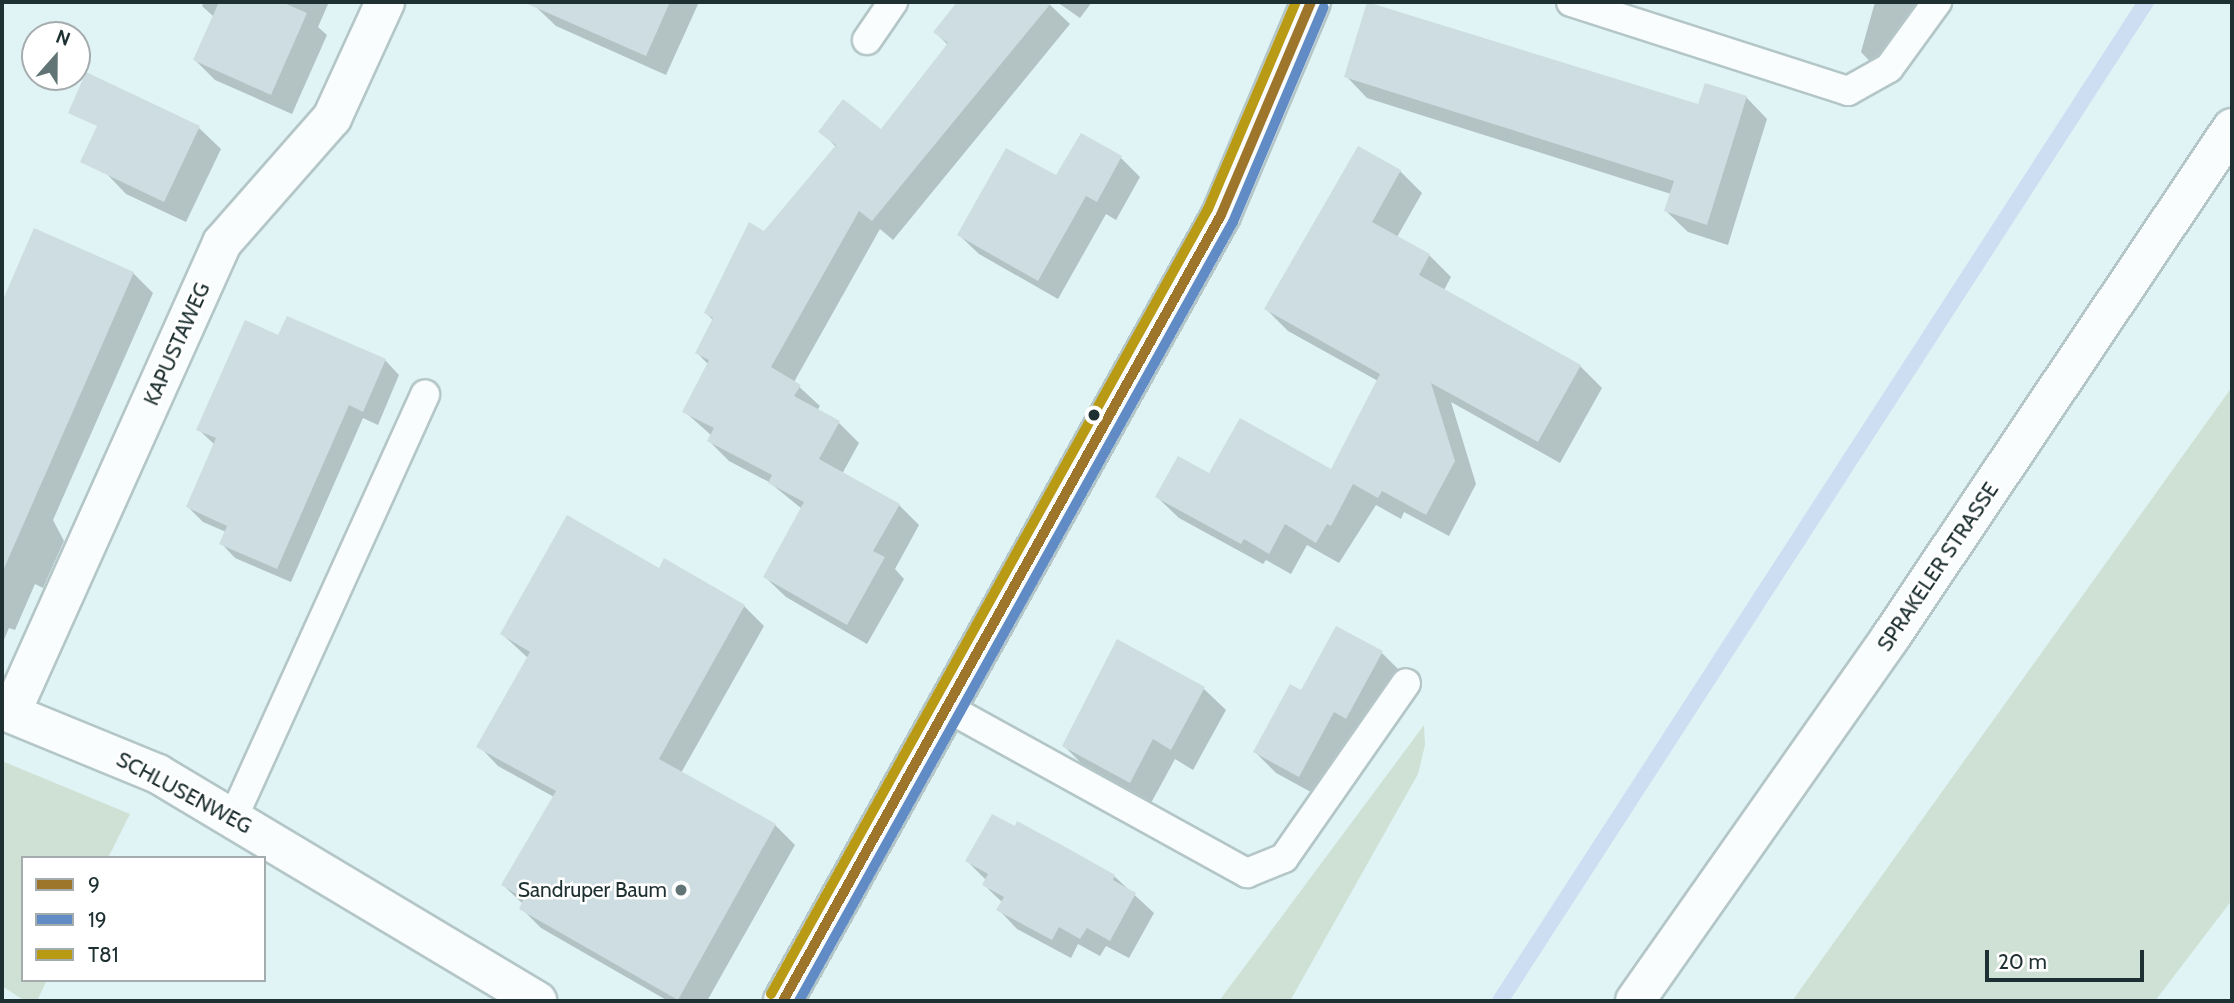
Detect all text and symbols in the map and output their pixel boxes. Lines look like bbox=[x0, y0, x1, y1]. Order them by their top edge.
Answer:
north arrow bbox=[21, 21, 91, 91]
text: N bbox=[53, 25, 73, 51]
street label: KAPUSTAWEG bbox=[139, 279, 215, 409]
unlabelled marker bbox=[1087, 408, 1101, 422]
street label: SPRAKELER STRASSE bbox=[1872, 478, 2004, 656]
street label: SCHLUSENWEG bbox=[112, 747, 256, 839]
legend bbox=[21, 856, 266, 982]
text: 9 bbox=[88, 872, 100, 897]
place label: Sandruper Baum bbox=[518, 877, 667, 903]
marker: Sandruper Baum bbox=[673, 882, 689, 898]
text: 19 bbox=[88, 907, 107, 932]
scale bar bbox=[1989, 936, 2148, 980]
text: T81 bbox=[88, 942, 119, 967]
text: 20 m bbox=[1998, 949, 2047, 974]

